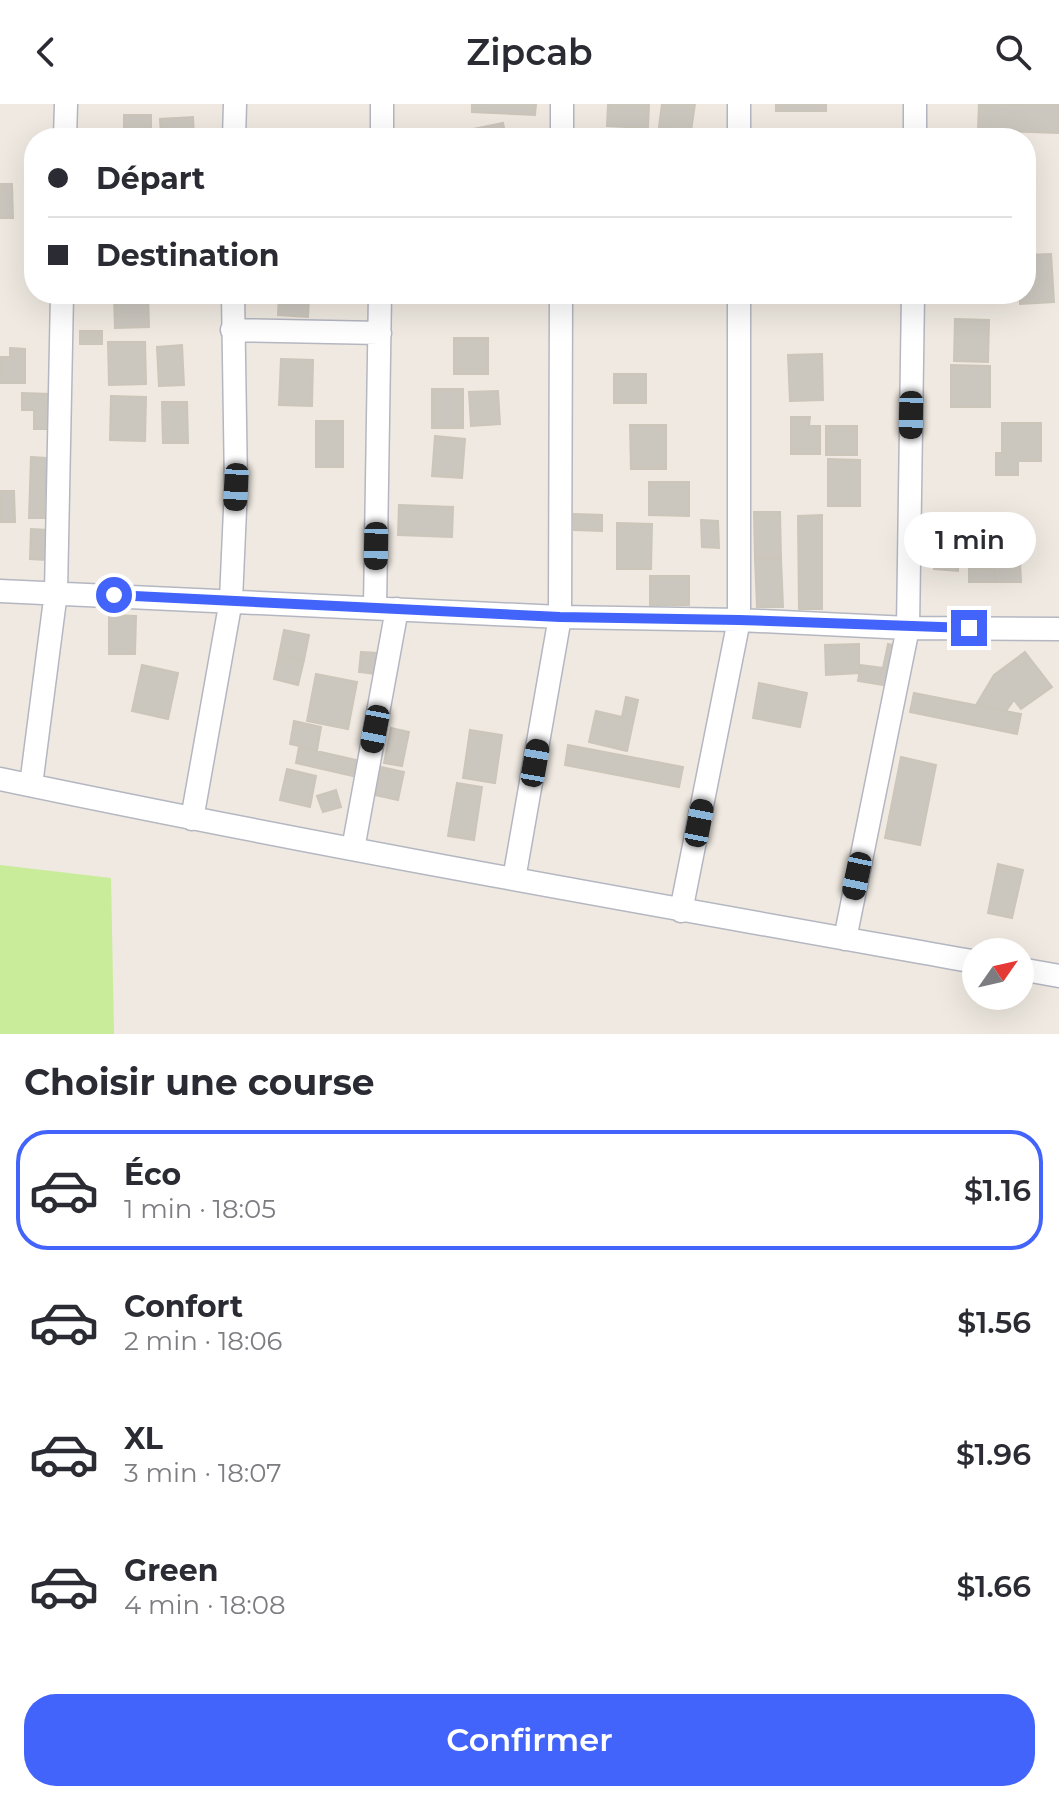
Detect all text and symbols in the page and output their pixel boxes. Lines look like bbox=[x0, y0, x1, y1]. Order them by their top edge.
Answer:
icon: back bbox=[24, 30, 68, 74]
text: Zipcab bbox=[466, 30, 593, 74]
icon: search bbox=[991, 30, 1035, 74]
text: Départ bbox=[96, 160, 205, 197]
text: Destination bbox=[96, 237, 279, 274]
car bbox=[899, 391, 923, 439]
car bbox=[223, 462, 249, 512]
callout: 1 min bbox=[903, 512, 1035, 568]
car bbox=[364, 522, 388, 570]
text: 1 min bbox=[935, 524, 1005, 556]
route start bbox=[96, 577, 132, 613]
route end bbox=[951, 610, 987, 646]
car bbox=[359, 703, 391, 755]
car bbox=[519, 737, 551, 789]
car bbox=[683, 797, 715, 849]
car bbox=[840, 850, 874, 902]
north arrow bbox=[962, 938, 1034, 1010]
map controls bbox=[962, 938, 1034, 1010]
text: Choisir une course bbox=[24, 1060, 375, 1104]
icon: car bbox=[28, 1154, 100, 1226]
text: Éco bbox=[124, 1156, 181, 1193]
text: $1.16 bbox=[964, 1172, 1031, 1209]
text: 1 min · 18:05 bbox=[124, 1193, 276, 1225]
icon: car bbox=[28, 1286, 100, 1358]
text: Confort bbox=[124, 1288, 243, 1325]
text: $1.56 bbox=[957, 1304, 1031, 1341]
text: 2 min · 18:06 bbox=[124, 1325, 282, 1357]
icon: car bbox=[28, 1418, 100, 1490]
text: XL bbox=[124, 1420, 163, 1457]
text: $1.96 bbox=[956, 1436, 1031, 1473]
text: 3 min · 18:07 bbox=[124, 1457, 282, 1489]
icon: car bbox=[28, 1550, 100, 1622]
text: Green bbox=[124, 1552, 218, 1589]
text: $1.66 bbox=[956, 1568, 1031, 1605]
text: 4 min · 18:08 bbox=[124, 1589, 286, 1621]
button: Confirmer bbox=[24, 1694, 1035, 1786]

